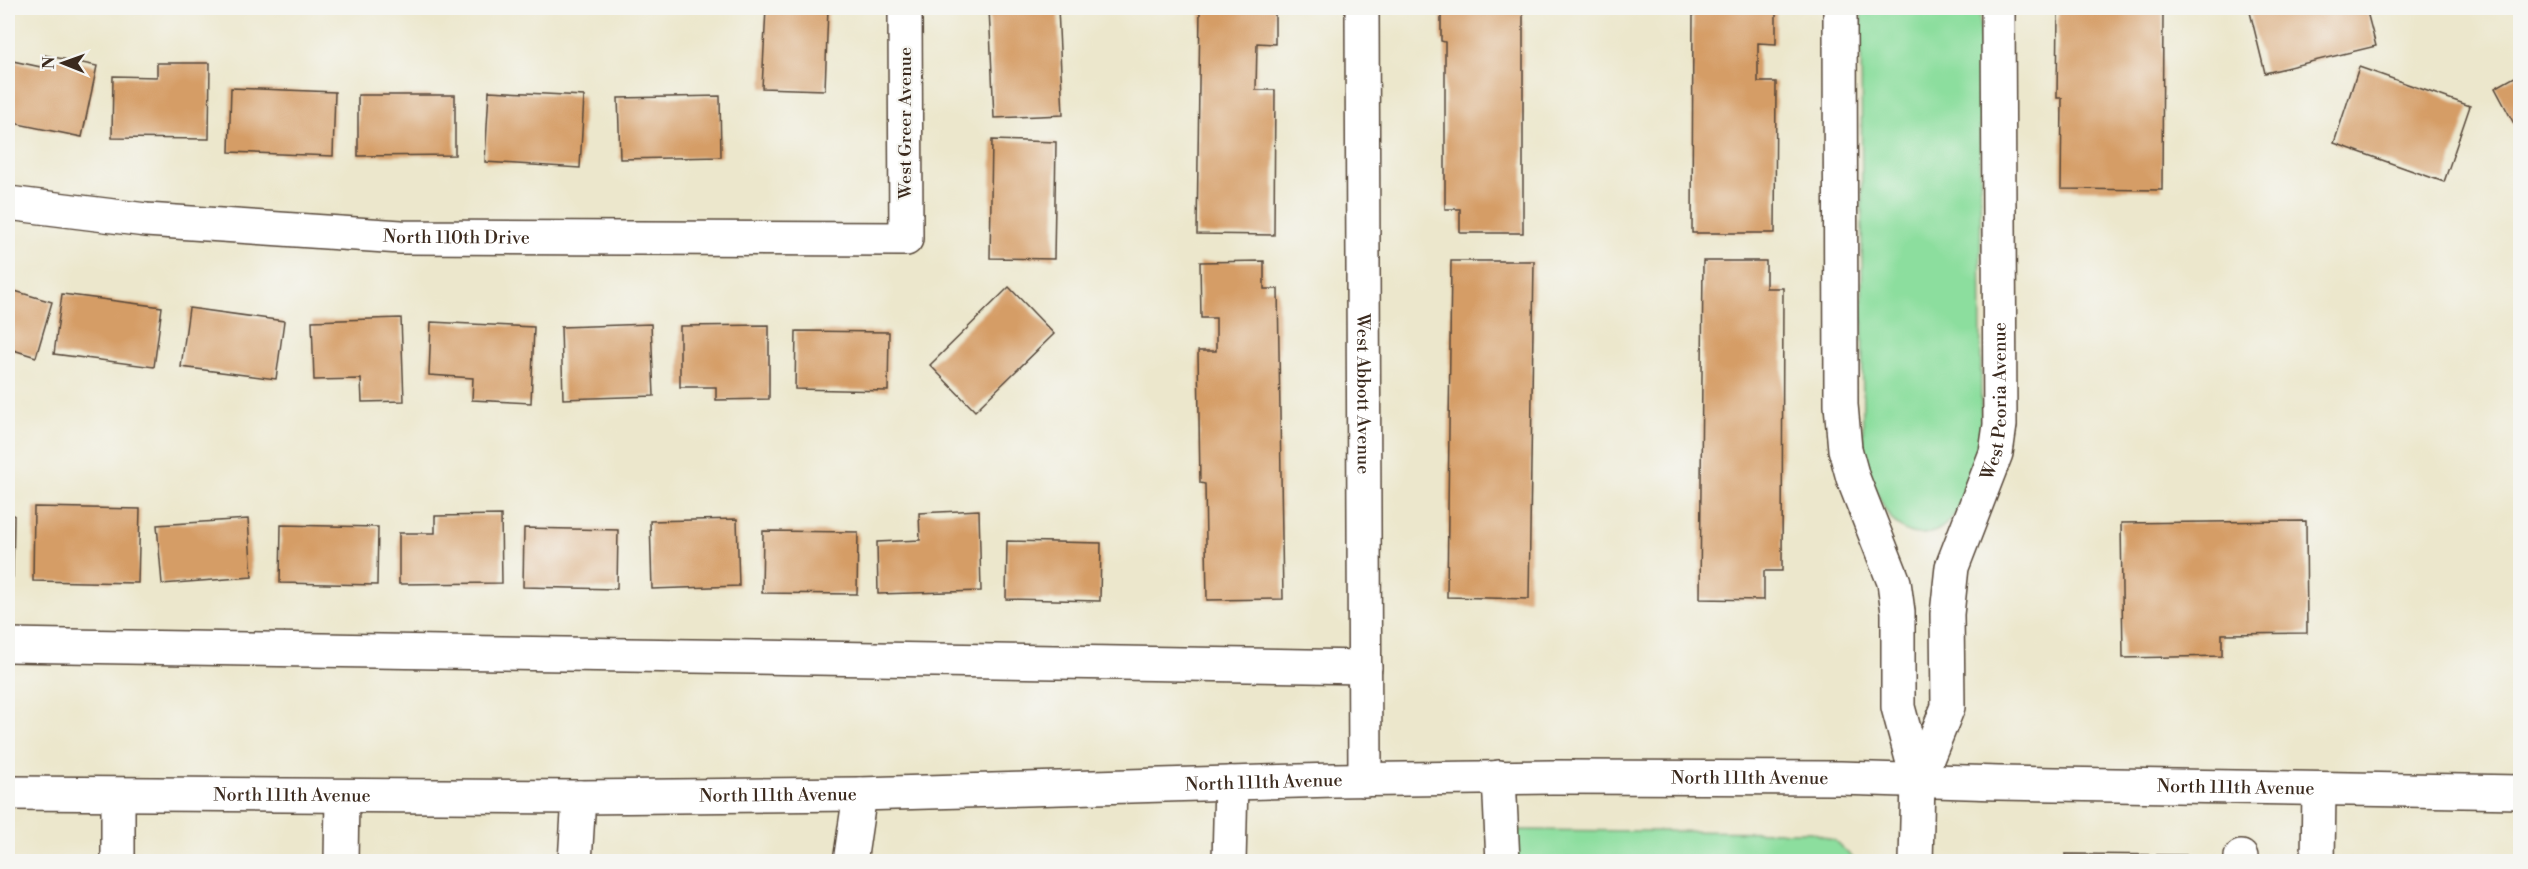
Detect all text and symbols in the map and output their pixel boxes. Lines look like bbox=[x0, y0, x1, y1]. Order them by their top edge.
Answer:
north arrow bbox=[33, 33, 93, 93]
street label: West Greer Avenue bbox=[894, 47, 917, 200]
text: N bbox=[39, 56, 59, 69]
street label: North 110th Drive bbox=[382, 224, 530, 249]
street label: West Abbott Avenue bbox=[1352, 313, 1375, 474]
street label: West Peoria Avenue bbox=[1975, 322, 2012, 484]
street label: North 111th Avenue bbox=[1671, 766, 1829, 789]
street label: North 111th Avenue bbox=[1185, 768, 1343, 796]
street label: North 111th Avenue bbox=[2157, 774, 2315, 800]
street label: North 111th Avenue bbox=[213, 783, 371, 807]
street label: North 111th Avenue bbox=[699, 783, 857, 807]

